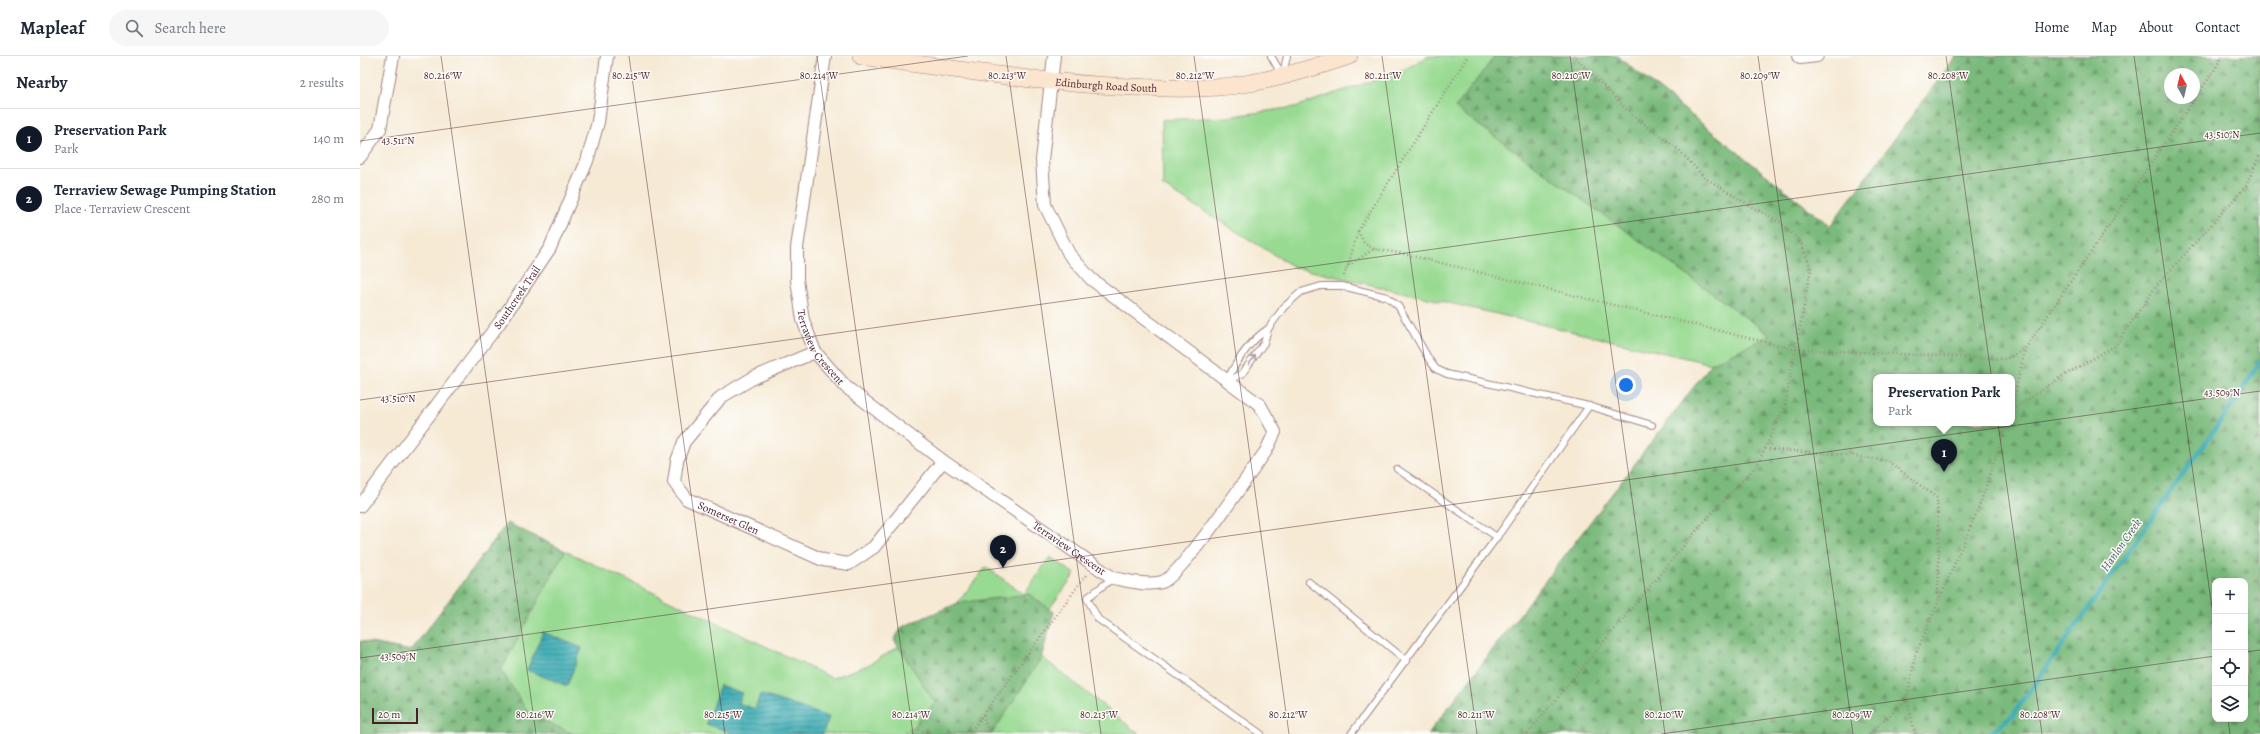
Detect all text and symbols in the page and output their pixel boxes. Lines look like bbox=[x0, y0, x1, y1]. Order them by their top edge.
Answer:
search box bbox=[109, 10, 389, 46]
text: Mapleaf bbox=[20, 15, 85, 41]
icon: search bbox=[123, 17, 145, 39]
text: Search here bbox=[155, 18, 226, 38]
text: Home bbox=[2034, 18, 2069, 37]
text: Map bbox=[2091, 18, 2117, 37]
text: About bbox=[2139, 18, 2173, 37]
text: Contact bbox=[2195, 18, 2240, 37]
north arrow bbox=[2164, 68, 2200, 104]
text: 80.216°W bbox=[424, 69, 463, 82]
text: 80.215°W bbox=[612, 69, 651, 82]
text: 80.214°W bbox=[800, 69, 839, 82]
text: 80.213°W bbox=[988, 69, 1027, 82]
text: 80.212°W bbox=[1176, 69, 1215, 82]
text: 80.211°W bbox=[1364, 69, 1402, 82]
text: 80.210°W bbox=[1551, 69, 1591, 82]
text: 80.209°W bbox=[1740, 69, 1781, 82]
text: 80.208°W bbox=[1928, 69, 1969, 82]
text: Nearby bbox=[16, 71, 67, 94]
text: 2 results bbox=[300, 74, 344, 91]
street label: Edinburgh Road South bbox=[1054, 74, 1158, 95]
text: Preservation Park bbox=[54, 120, 167, 140]
text: 43.510°N bbox=[2205, 128, 2240, 141]
text: 1 bbox=[27, 130, 31, 147]
text: 140 m bbox=[313, 130, 344, 147]
text: 43.511°N bbox=[381, 134, 415, 147]
text: Park bbox=[54, 140, 78, 157]
text: Terraview Sewage Pumping Station bbox=[54, 180, 276, 200]
text: 2 bbox=[26, 190, 32, 207]
text: 280 m bbox=[311, 190, 344, 207]
text: Place · Terraview Crescent bbox=[54, 200, 190, 217]
street label: Southcreek Trail bbox=[490, 262, 544, 332]
street label: Terraview Crescent bbox=[794, 309, 848, 388]
one-way arrow bbox=[1248, 355, 1256, 366]
popup bbox=[1873, 374, 2015, 426]
your location bbox=[1616, 375, 1636, 395]
text: Preservation Park bbox=[1888, 382, 2000, 402]
text: 43.509°N bbox=[2204, 386, 2240, 399]
text: 43.510°N bbox=[381, 392, 416, 405]
text: Park bbox=[1888, 402, 1912, 419]
pin: 1 bbox=[1931, 439, 1957, 472]
street label: Somerset Glen bbox=[695, 497, 761, 538]
water label: Hanlon Creek bbox=[2097, 515, 2145, 574]
street label: Terraview Crescent bbox=[1030, 518, 1109, 579]
pin: 2 bbox=[990, 535, 1016, 568]
map controls bbox=[2212, 578, 2248, 722]
button: + bbox=[2212, 578, 2248, 614]
button: − bbox=[2212, 614, 2248, 650]
text: 43.509°N bbox=[380, 650, 416, 663]
button: locate bbox=[2212, 650, 2248, 686]
button: layers bbox=[2212, 686, 2248, 722]
scale bar bbox=[372, 706, 418, 725]
text: 20 m bbox=[378, 707, 400, 722]
text: 80.216°W bbox=[516, 708, 555, 721]
text: 80.215°W bbox=[704, 708, 743, 721]
text: 80.214°W bbox=[892, 708, 931, 721]
text: 80.213°W bbox=[1080, 708, 1119, 721]
text: 80.212°W bbox=[1269, 708, 1308, 721]
text: 80.211°W bbox=[1457, 708, 1495, 721]
text: 80.210°W bbox=[1644, 708, 1684, 721]
text: 80.209°W bbox=[1832, 708, 1873, 721]
text: 80.208°W bbox=[2020, 708, 2061, 721]

